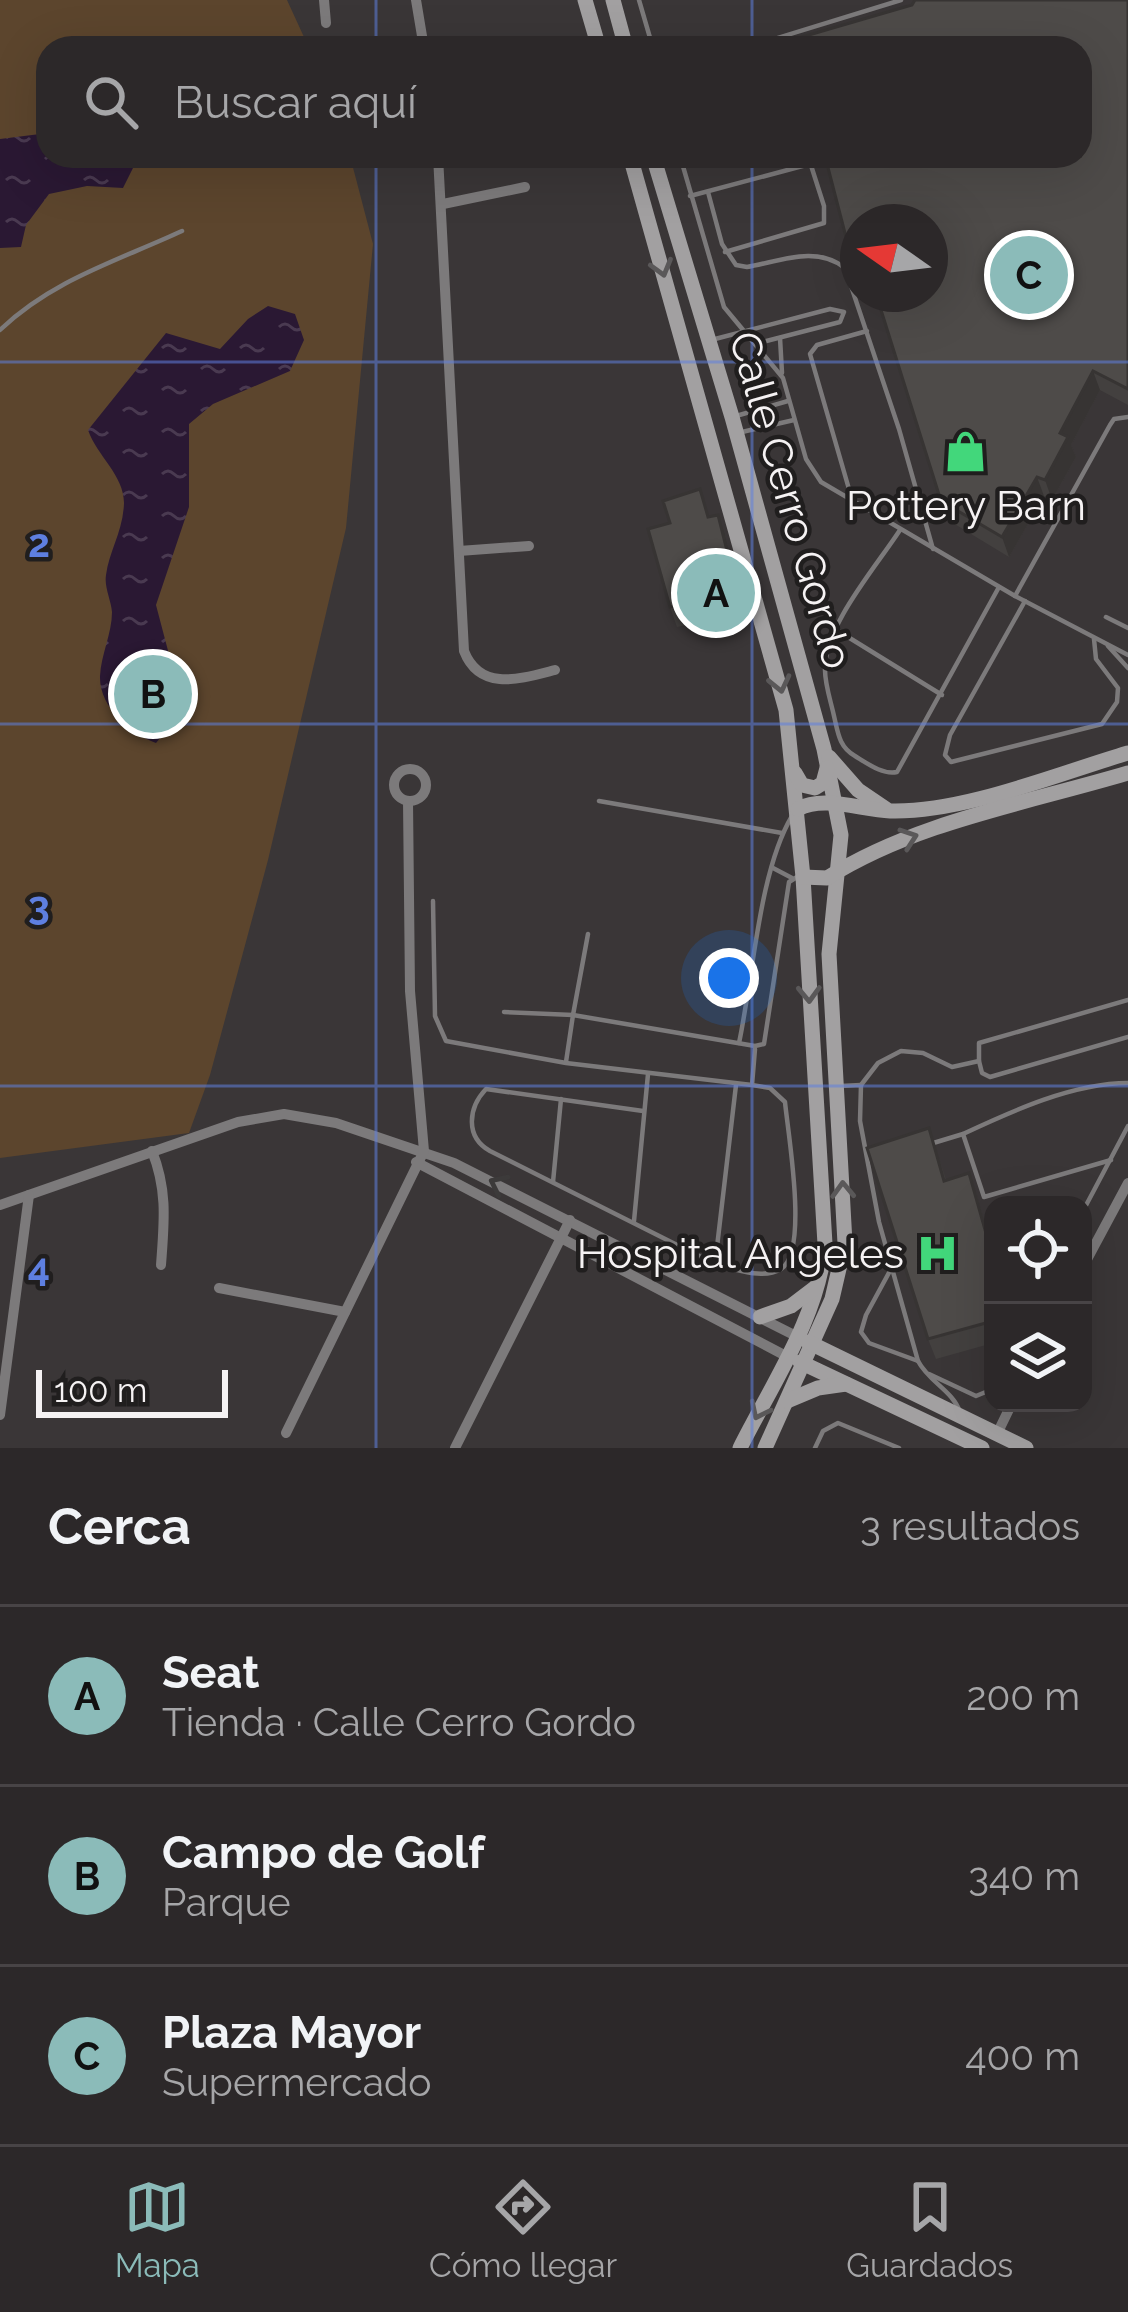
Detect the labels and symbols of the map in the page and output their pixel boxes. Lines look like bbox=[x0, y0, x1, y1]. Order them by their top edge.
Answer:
north arrow bbox=[840, 204, 948, 312]
pin: C bbox=[990, 230, 1068, 320]
one-way arrow bbox=[648, 257, 673, 278]
street label: Calle Cerro Gordo bbox=[719, 326, 863, 674]
shop icon: Pottery Barn bbox=[943, 428, 989, 474]
place label: Pottery Barn bbox=[846, 481, 1086, 530]
text: 2 bbox=[28, 520, 50, 566]
pin: A bbox=[677, 548, 755, 638]
pin: B bbox=[114, 649, 192, 739]
one-way arrow bbox=[766, 673, 791, 694]
one-way arrow bbox=[898, 828, 919, 853]
text: 3 bbox=[28, 882, 50, 928]
your location bbox=[699, 948, 759, 1008]
one-way arrow bbox=[795, 985, 821, 1004]
one-way arrow bbox=[489, 1175, 510, 1198]
one-way arrow bbox=[831, 1180, 857, 1199]
place label: Hospital Angeles bbox=[577, 1229, 904, 1278]
hospital icon: Hospital Angeles bbox=[915, 1230, 961, 1276]
text: 4 bbox=[28, 1244, 50, 1290]
scale bar bbox=[36, 1364, 228, 1417]
one-way arrow bbox=[749, 1399, 773, 1420]

